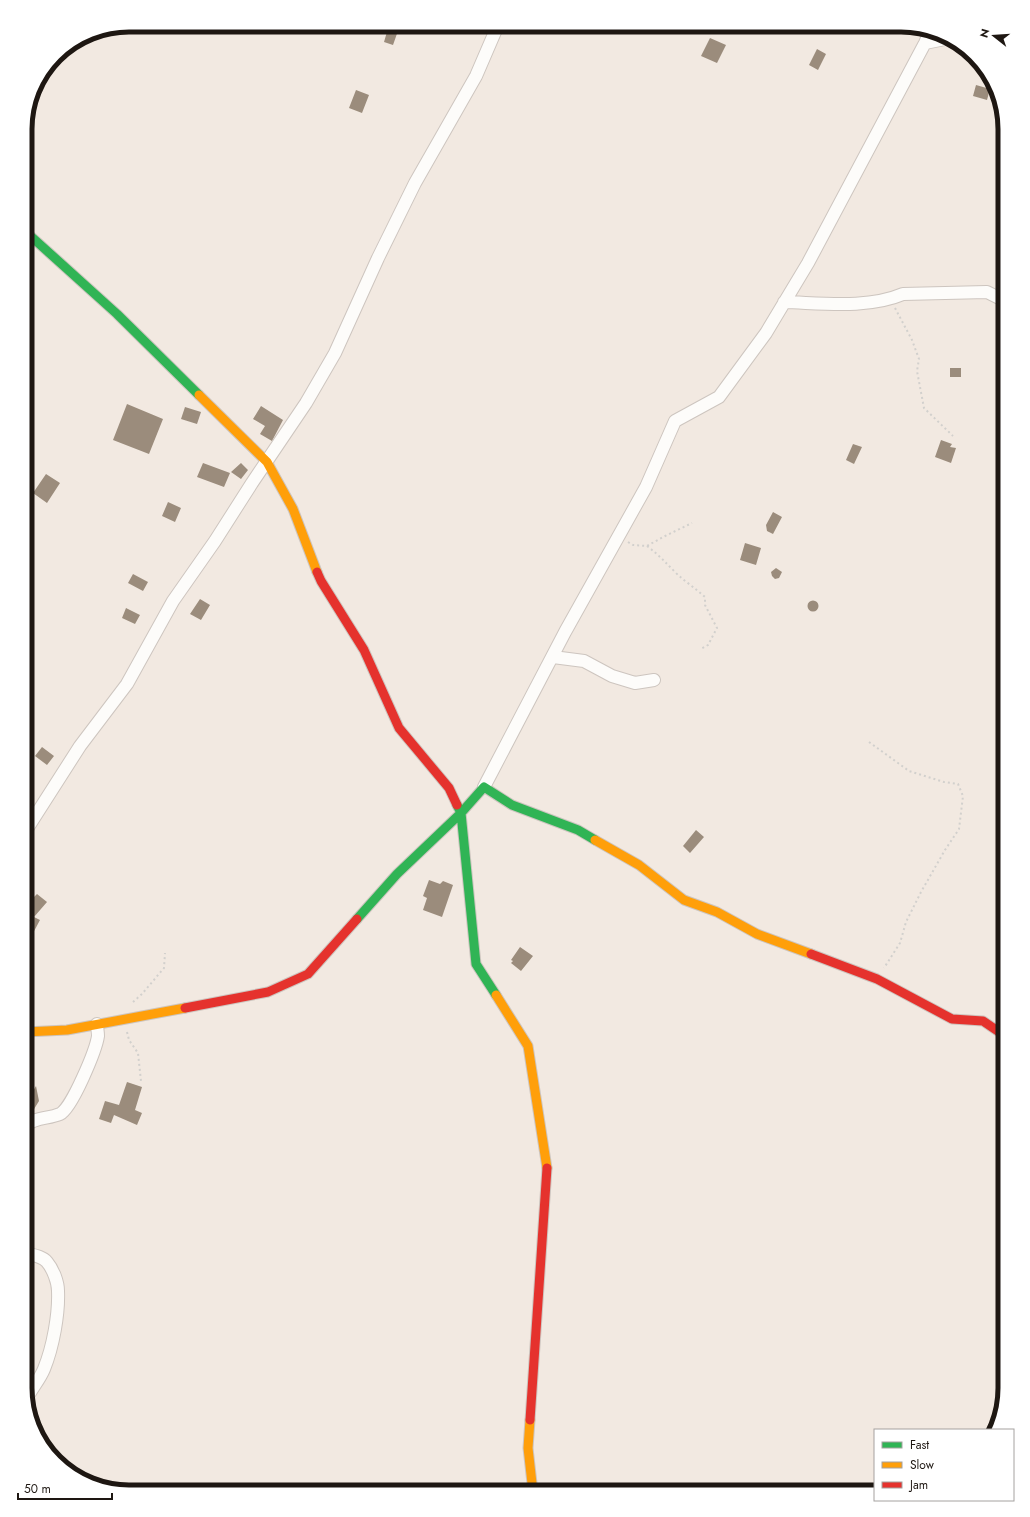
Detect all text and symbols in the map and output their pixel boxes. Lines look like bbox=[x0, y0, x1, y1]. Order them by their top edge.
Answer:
north arrow bbox=[974, 16, 1014, 56]
text: N bbox=[976, 27, 993, 40]
legend bbox=[874, 1429, 1014, 1501]
text: Fast bbox=[910, 1436, 929, 1454]
text: Slow bbox=[910, 1456, 935, 1474]
scale bar bbox=[18, 1475, 112, 1501]
text: Jam bbox=[908, 1476, 928, 1494]
text: 50 m bbox=[24, 1480, 51, 1498]

